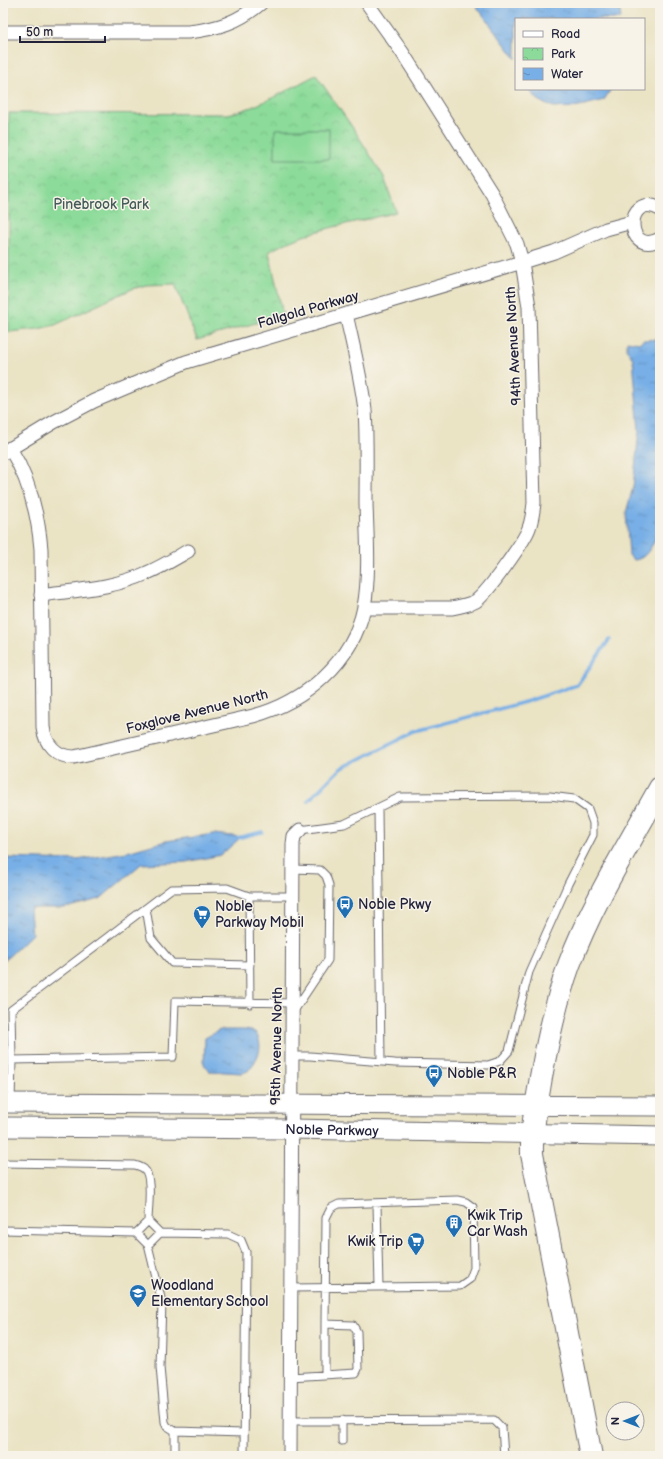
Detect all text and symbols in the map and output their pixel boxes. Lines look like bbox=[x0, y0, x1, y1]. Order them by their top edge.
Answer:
scale bar bbox=[20, 18, 105, 44]
legend bbox=[515, 18, 645, 90]
text: 50 m bbox=[26, 25, 53, 40]
text: Road bbox=[551, 27, 580, 42]
text: Park bbox=[551, 47, 575, 62]
text: Water bbox=[551, 67, 583, 82]
park label: Pinebrook Park bbox=[53, 196, 149, 213]
street label: 94th Avenue North bbox=[502, 286, 525, 406]
street label: Fallgold Parkway bbox=[256, 287, 361, 332]
street label: Foxglove Avenue North bbox=[124, 686, 270, 737]
bus stop icon: Noble Pkwy bbox=[335, 894, 355, 919]
place label: Noble Pkwy bbox=[358, 896, 432, 913]
place label: Noble Parkway Mobil bbox=[215, 898, 304, 931]
supermarket icon: Noble Parkway Mobil bbox=[192, 904, 212, 929]
street label: 95th Avenue North bbox=[267, 986, 286, 1105]
bus stop icon: Noble P&R bbox=[424, 1063, 444, 1088]
place label: Noble P&R bbox=[447, 1065, 517, 1082]
street label: Noble Parkway bbox=[285, 1121, 379, 1140]
place label: Kwik Trip Car Wash bbox=[467, 1207, 528, 1240]
building icon: Kwik Trip Car Wash bbox=[444, 1213, 464, 1238]
supermarket icon: Kwik Trip bbox=[406, 1231, 426, 1256]
place label: Kwik Trip bbox=[347, 1233, 403, 1250]
place label: Woodland Elementary School bbox=[151, 1277, 269, 1310]
school or university icon: Woodland Elementary School bbox=[128, 1283, 148, 1308]
north arrow bbox=[605, 1401, 645, 1441]
text: N bbox=[609, 1417, 622, 1425]

